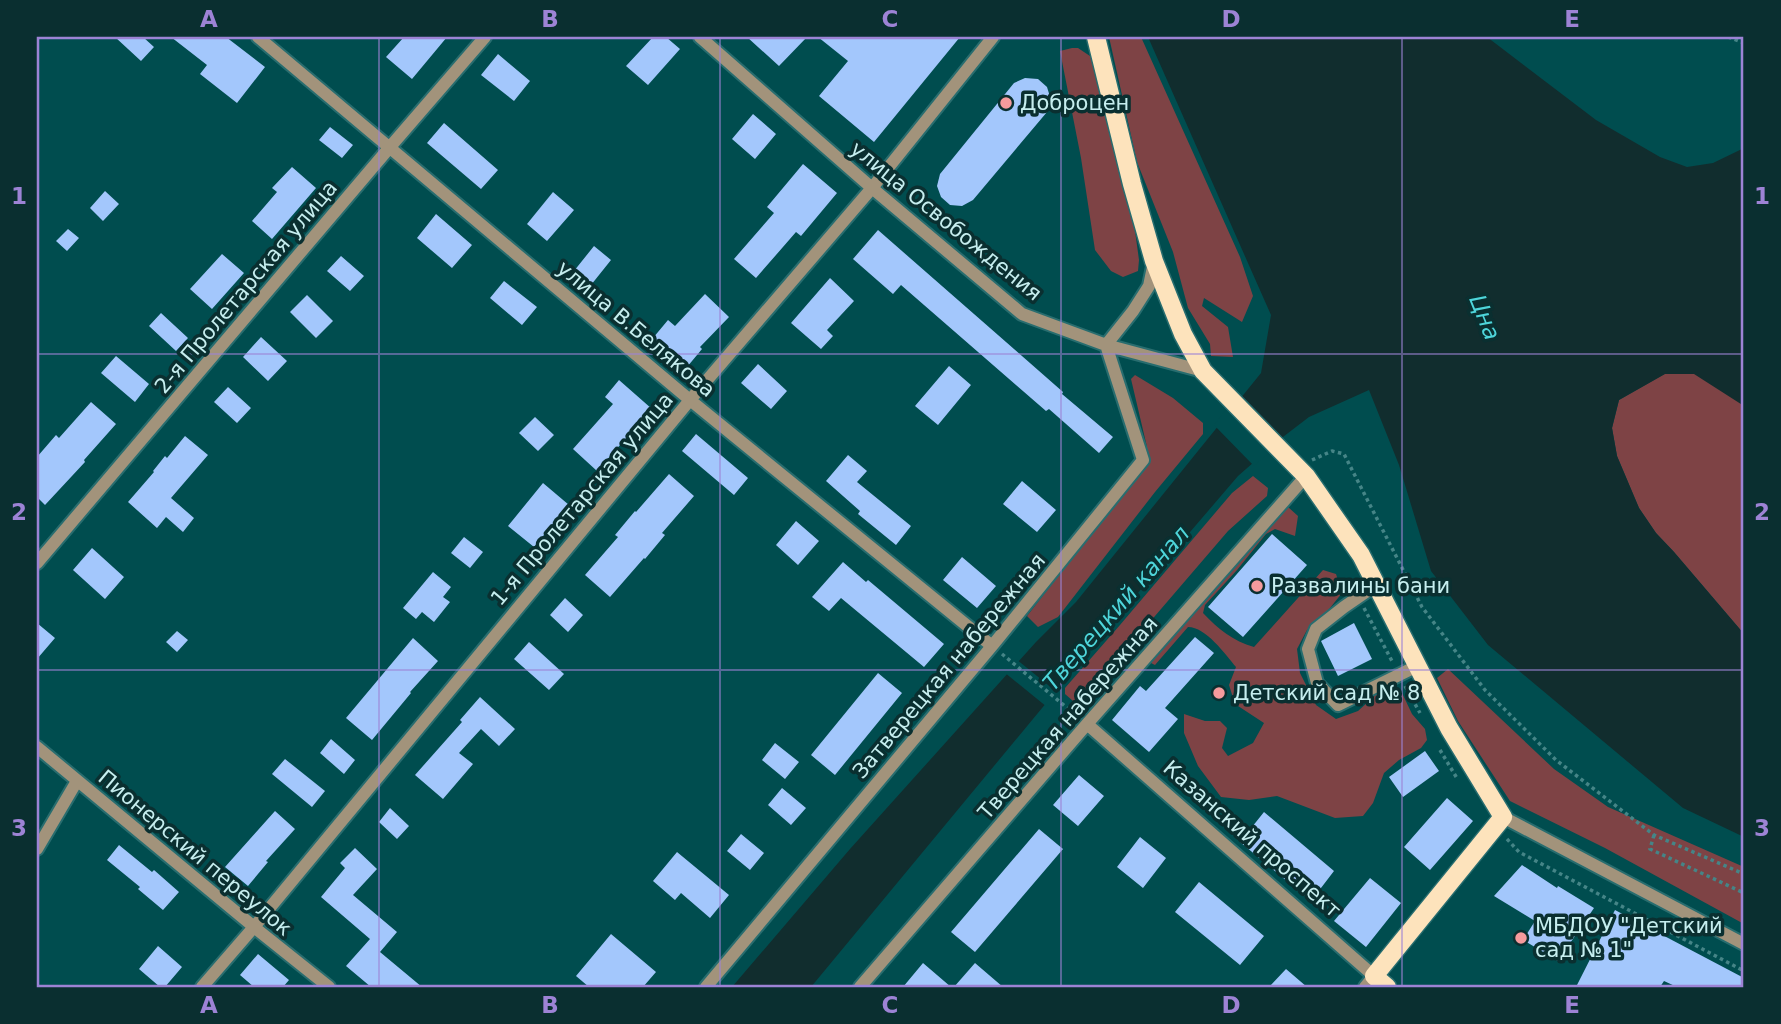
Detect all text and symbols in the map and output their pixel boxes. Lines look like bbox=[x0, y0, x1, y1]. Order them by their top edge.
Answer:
text: A bbox=[200, 6, 218, 32]
text: B bbox=[541, 6, 559, 32]
text: C bbox=[882, 6, 898, 32]
text: D bbox=[1221, 6, 1241, 32]
text: E bbox=[1564, 6, 1580, 32]
place label: Доброцен bbox=[1020, 91, 1129, 115]
marker: Доброцен bbox=[998, 95, 1014, 111]
street label: улица Освобождения bbox=[846, 137, 1046, 305]
street label: 2-я Пролетарская улица bbox=[150, 176, 342, 398]
text: 1 bbox=[11, 183, 27, 209]
text: 1 bbox=[1754, 183, 1770, 209]
street label: улица В.Белякова bbox=[552, 256, 720, 402]
water label: Цна bbox=[1464, 290, 1506, 344]
street label: 1-я Пролетарская улица bbox=[486, 388, 678, 610]
text: 2 bbox=[11, 499, 27, 525]
text: 2 bbox=[1754, 499, 1770, 525]
water label: Тверецкий канал bbox=[1038, 520, 1195, 695]
street label: Затверецкая набережная bbox=[848, 549, 1050, 783]
place label: Развалины бани bbox=[1271, 574, 1450, 598]
marker: Развалины бани bbox=[1249, 578, 1265, 594]
street label: Тверецкая набережная bbox=[973, 612, 1162, 825]
place label: Детский сад № 8 bbox=[1233, 681, 1420, 705]
marker: Детский сад № 8 bbox=[1211, 685, 1227, 701]
street label: Казанский проспект bbox=[1159, 756, 1345, 922]
street label: Пионерский переулок bbox=[94, 765, 296, 941]
text: 3 bbox=[11, 815, 27, 841]
text: 3 bbox=[1754, 815, 1770, 841]
place label: МБДОУ "Детский сад № 1" bbox=[1535, 914, 1723, 962]
marker: МБДОУ "Детский сад № 1" bbox=[1513, 930, 1529, 946]
text: A bbox=[200, 992, 218, 1018]
text: B bbox=[541, 992, 559, 1018]
text: C bbox=[882, 992, 898, 1018]
text: D bbox=[1221, 992, 1241, 1018]
text: E bbox=[1564, 992, 1580, 1018]

